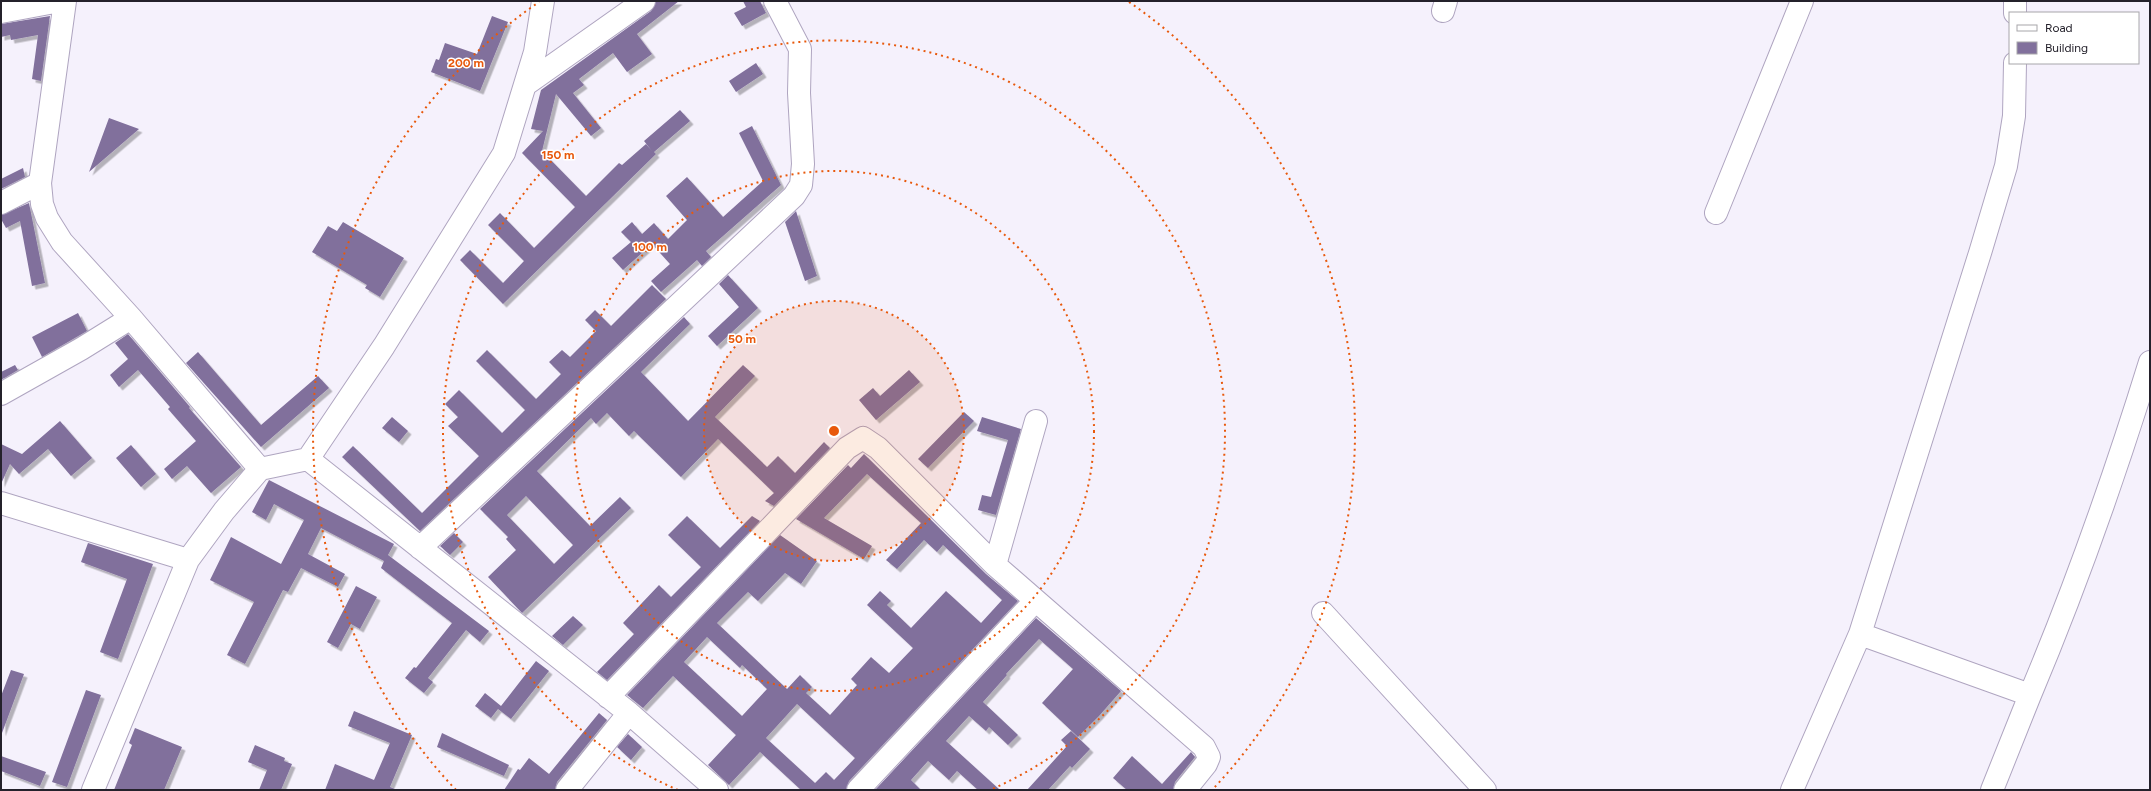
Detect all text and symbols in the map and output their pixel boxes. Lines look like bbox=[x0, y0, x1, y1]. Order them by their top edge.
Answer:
legend bbox=[2009, 12, 2139, 64]
text: Road bbox=[2045, 21, 2073, 35]
text: Building bbox=[2045, 41, 2088, 55]
text: 200 m bbox=[448, 56, 484, 70]
text: 150 m bbox=[541, 148, 575, 162]
text: 100 m bbox=[633, 240, 667, 254]
text: 50 m bbox=[728, 332, 756, 346]
centre of rings bbox=[827, 424, 841, 438]

